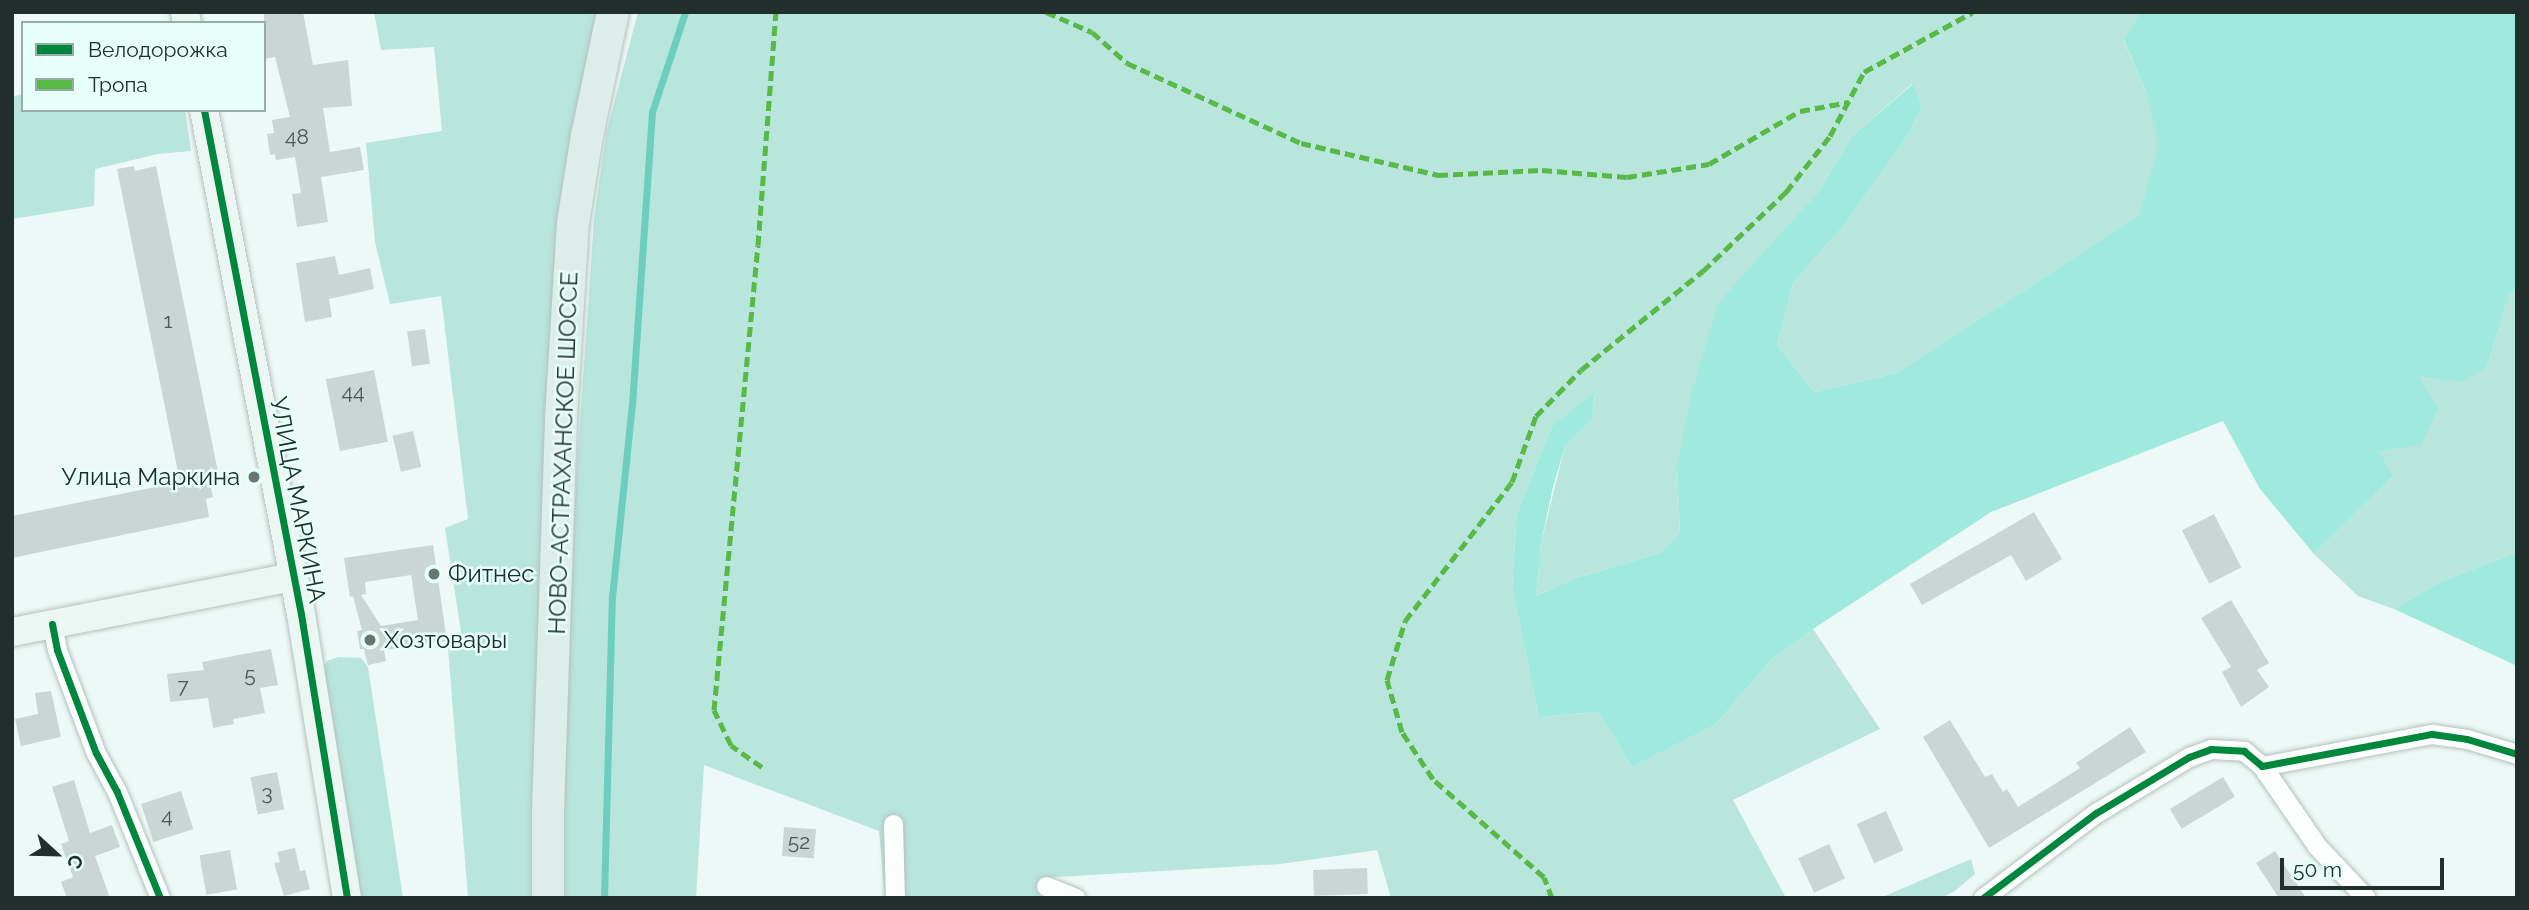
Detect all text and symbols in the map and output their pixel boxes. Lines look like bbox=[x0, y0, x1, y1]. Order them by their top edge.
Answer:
legend bbox=[21, 21, 266, 112]
text: Велодорожка bbox=[88, 37, 228, 62]
text: Тропа bbox=[88, 72, 148, 97]
house number: 48 bbox=[285, 124, 309, 150]
street label: НОВО-АСТРАХАНСКОЕ ШОССЕ bbox=[542, 271, 584, 635]
house number: 1 bbox=[164, 308, 172, 334]
house number: 44 bbox=[342, 379, 364, 405]
street label: УЛИЦА МАРКИНА bbox=[264, 394, 332, 606]
place label: Улица Маркина bbox=[62, 463, 240, 491]
marker: Улица Маркина bbox=[246, 469, 262, 485]
place label: Фитнес bbox=[448, 560, 534, 588]
marker: Фитнес bbox=[426, 566, 442, 582]
place label: Хозтовары bbox=[384, 626, 507, 654]
marker: Хозтовары bbox=[362, 632, 378, 648]
house number: 5 bbox=[244, 662, 256, 688]
house number: 7 bbox=[177, 673, 189, 699]
house number: 3 bbox=[261, 780, 273, 806]
house number: 4 bbox=[161, 803, 173, 829]
north arrow bbox=[21, 819, 91, 889]
house number: 52 bbox=[788, 829, 810, 855]
scale bar bbox=[2284, 844, 2448, 888]
text: С bbox=[63, 852, 88, 872]
text: 50 m bbox=[2293, 857, 2342, 882]

